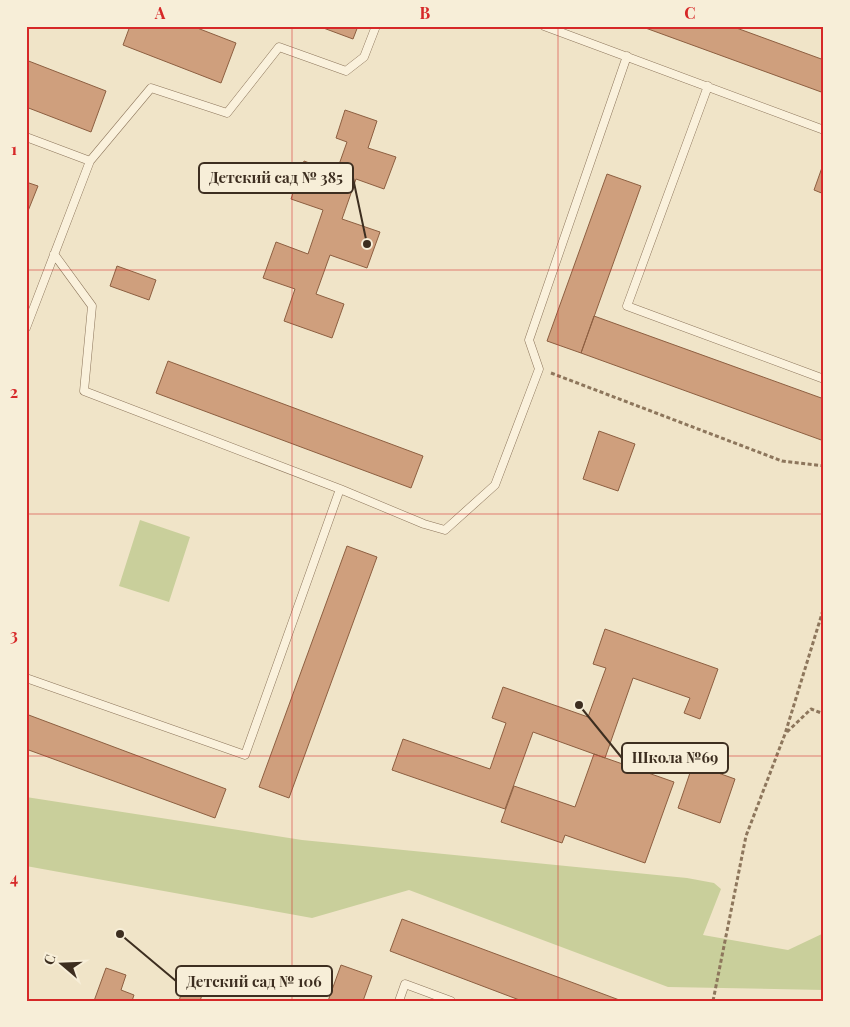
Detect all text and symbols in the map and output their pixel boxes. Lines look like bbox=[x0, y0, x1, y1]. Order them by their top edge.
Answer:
text: A bbox=[154, 2, 166, 23]
text: B bbox=[420, 2, 431, 23]
text: C bbox=[684, 2, 696, 23]
text: 1 bbox=[11, 138, 17, 159]
callout: Детский сад № 385 bbox=[199, 163, 353, 193]
text: Детский сад № 385 bbox=[209, 167, 343, 187]
text: 2 bbox=[10, 381, 18, 402]
text: 3 bbox=[10, 624, 18, 645]
callout: Школа №69 bbox=[622, 743, 728, 773]
text: Школа №69 bbox=[632, 747, 718, 767]
text: 4 bbox=[10, 867, 18, 888]
north arrow bbox=[38, 940, 88, 990]
text: С bbox=[39, 952, 60, 967]
callout: Детский сад № 106 bbox=[176, 966, 332, 996]
text: Детский сад № 106 bbox=[186, 971, 322, 991]

